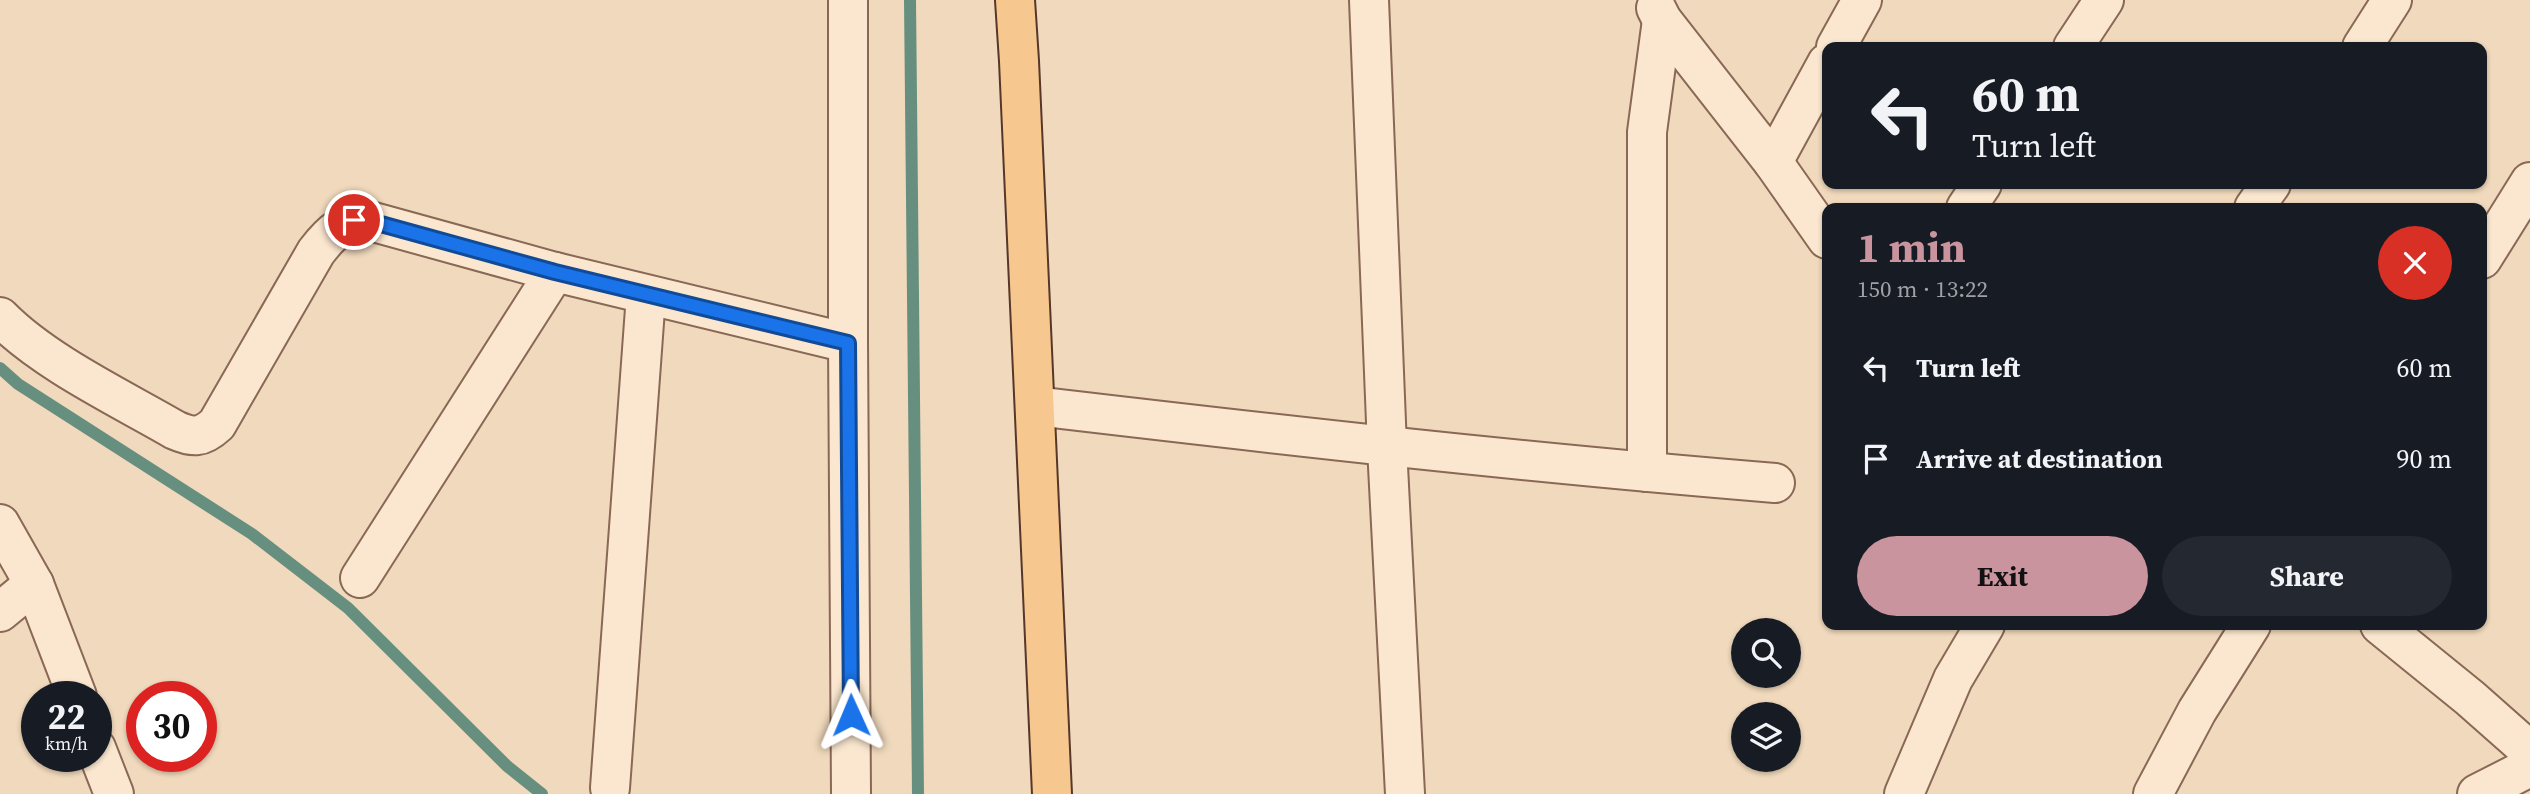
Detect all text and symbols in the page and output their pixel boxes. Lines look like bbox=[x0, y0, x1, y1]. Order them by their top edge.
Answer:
text: 60 m bbox=[1972, 60, 2080, 127]
icon: left bbox=[1857, 70, 1948, 161]
text: Turn left bbox=[1972, 124, 2096, 168]
pin bbox=[324, 190, 384, 250]
icon: arrive bbox=[335, 201, 373, 239]
text: 1 min bbox=[1857, 218, 1966, 276]
button: close bbox=[2378, 226, 2452, 300]
text: 150 m · 13:22 bbox=[1857, 273, 1988, 305]
icon: left bbox=[1857, 349, 1895, 387]
text: Turn left bbox=[1916, 350, 2020, 386]
text: 60 m bbox=[2397, 350, 2452, 386]
icon: arrive bbox=[1857, 440, 1895, 478]
text: Arrive at destination bbox=[1916, 441, 2163, 477]
text: 90 m bbox=[2397, 441, 2452, 477]
button: Exit bbox=[1857, 536, 2148, 616]
button: Share bbox=[2162, 536, 2452, 616]
map controls bbox=[1731, 618, 1801, 772]
button: search bbox=[1731, 618, 1801, 688]
position arrow bbox=[814, 678, 888, 752]
speed limit sign: 30 bbox=[126, 681, 217, 772]
text: 22 bbox=[48, 693, 85, 741]
button: layers bbox=[1731, 702, 1801, 772]
text: km/h bbox=[45, 731, 88, 756]

